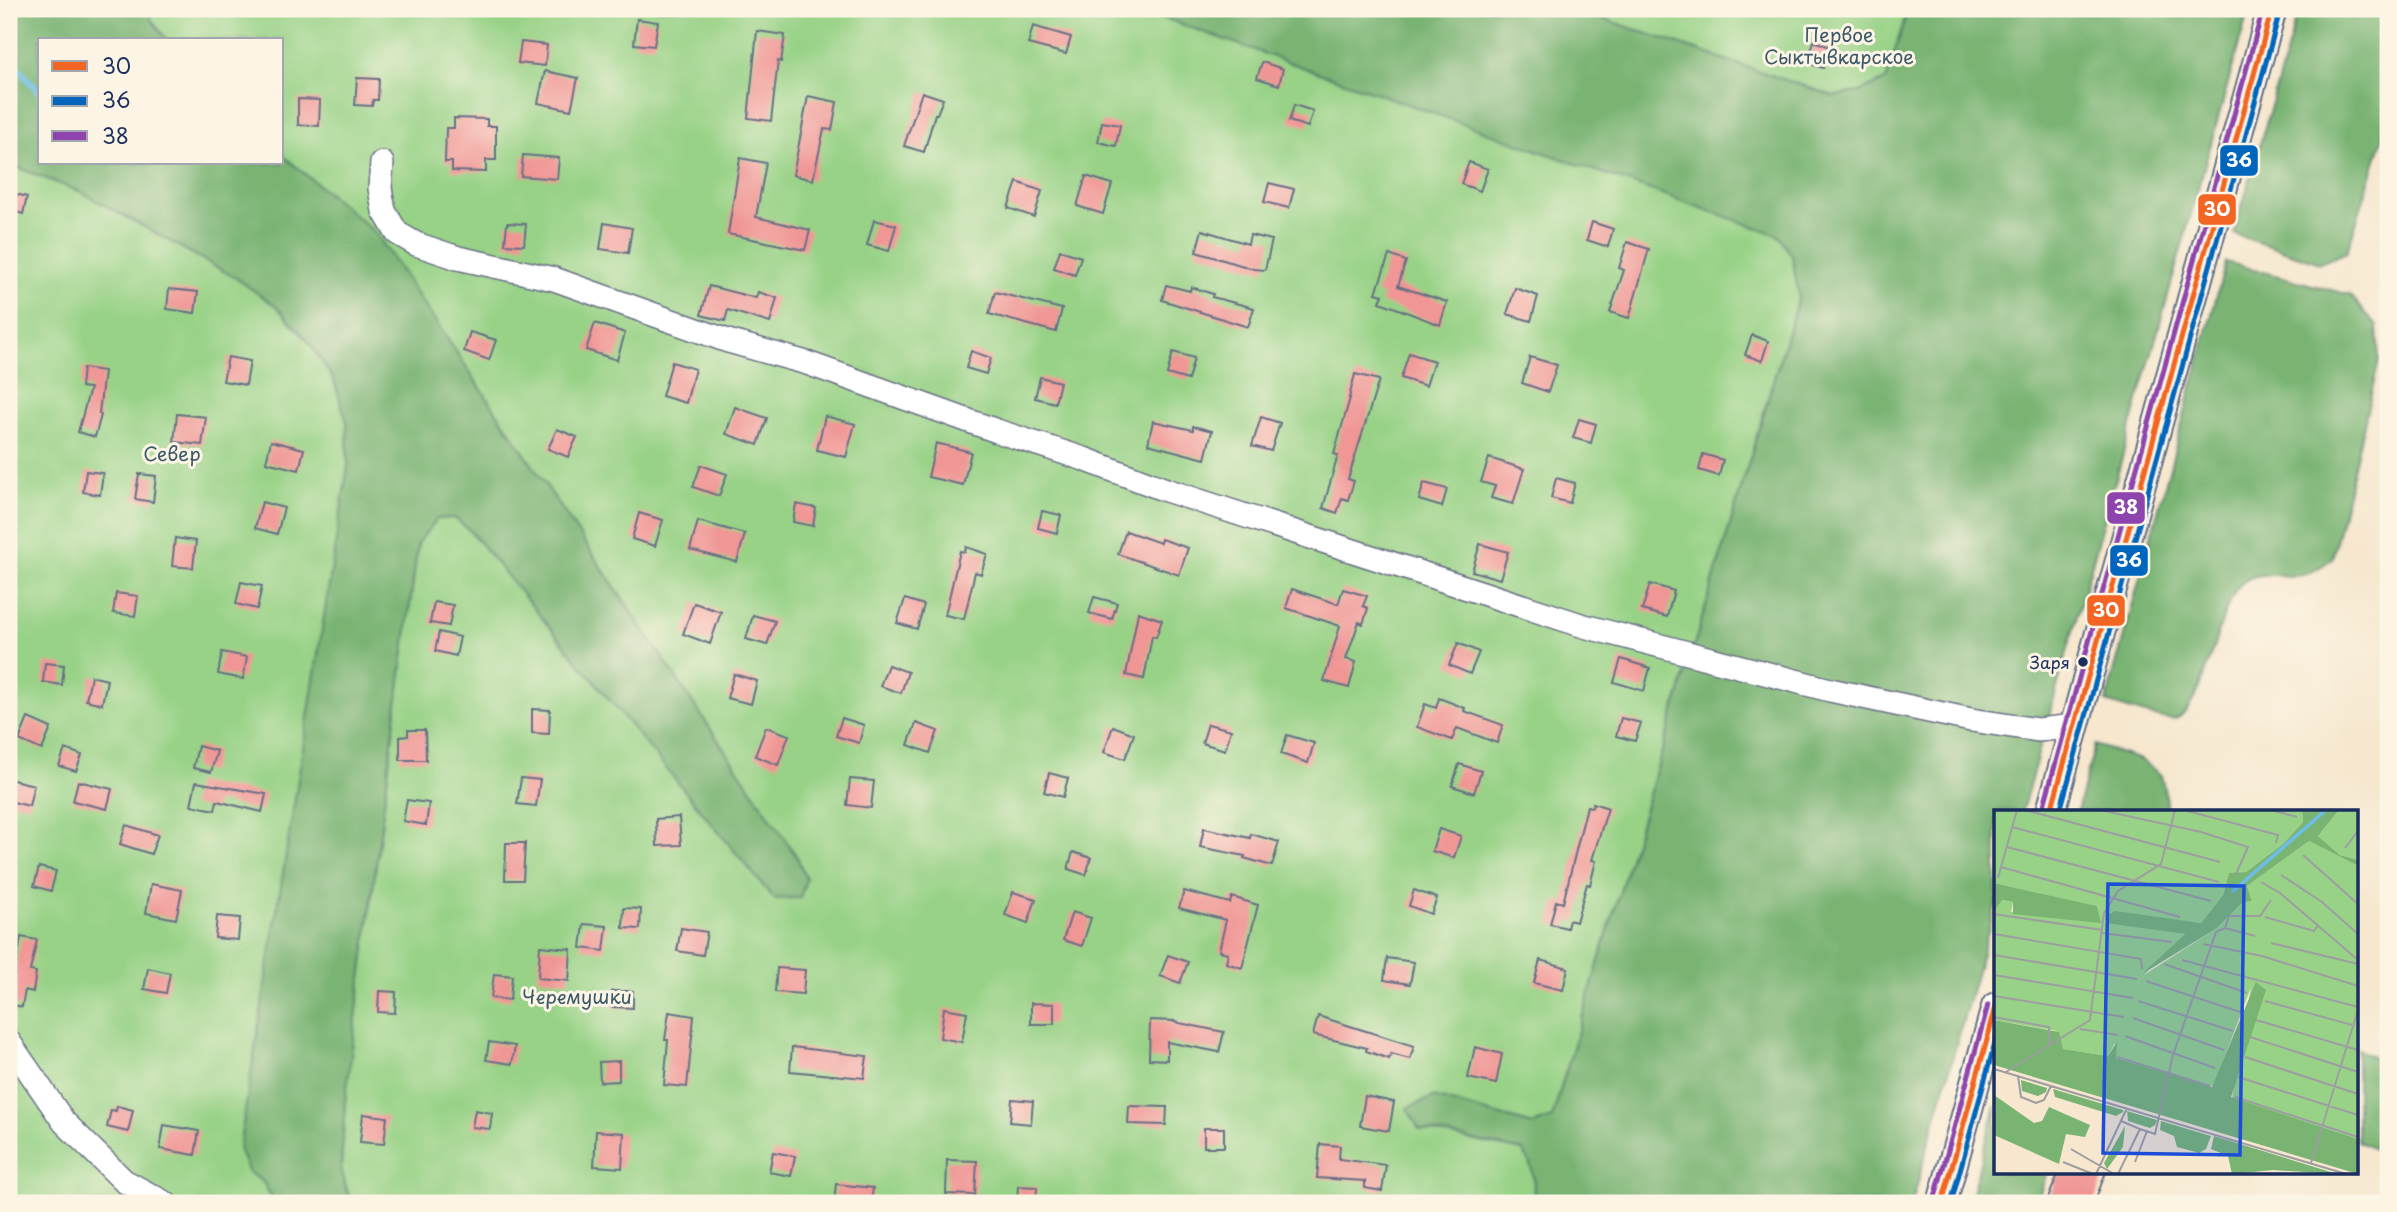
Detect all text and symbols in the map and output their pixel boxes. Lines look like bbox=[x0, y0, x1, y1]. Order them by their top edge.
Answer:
park label: Первое Сыктывкарское bbox=[1764, 20, 1914, 70]
legend bbox=[38, 38, 284, 164]
text: 30 bbox=[102, 49, 131, 81]
text: 36 bbox=[102, 83, 131, 115]
text: 38 bbox=[102, 119, 129, 151]
line badge: 36 bbox=[2219, 144, 2259, 177]
text: 36 bbox=[2226, 145, 2252, 173]
line badge: 30 bbox=[2197, 193, 2237, 226]
text: 30 bbox=[2204, 194, 2230, 222]
park label: Север bbox=[143, 439, 201, 467]
line badge: 38 bbox=[2106, 491, 2146, 525]
text: 38 bbox=[2114, 492, 2138, 520]
line badge: 36 bbox=[2109, 544, 2149, 577]
text: 36 bbox=[2116, 545, 2142, 573]
line badge: 30 bbox=[2086, 594, 2126, 627]
text: 30 bbox=[2093, 595, 2119, 623]
place label: Заря bbox=[2030, 649, 2070, 675]
marker: Заря bbox=[2076, 655, 2090, 669]
inset map bbox=[1994, 810, 2358, 1174]
park label: Черемушки bbox=[522, 982, 632, 1010]

